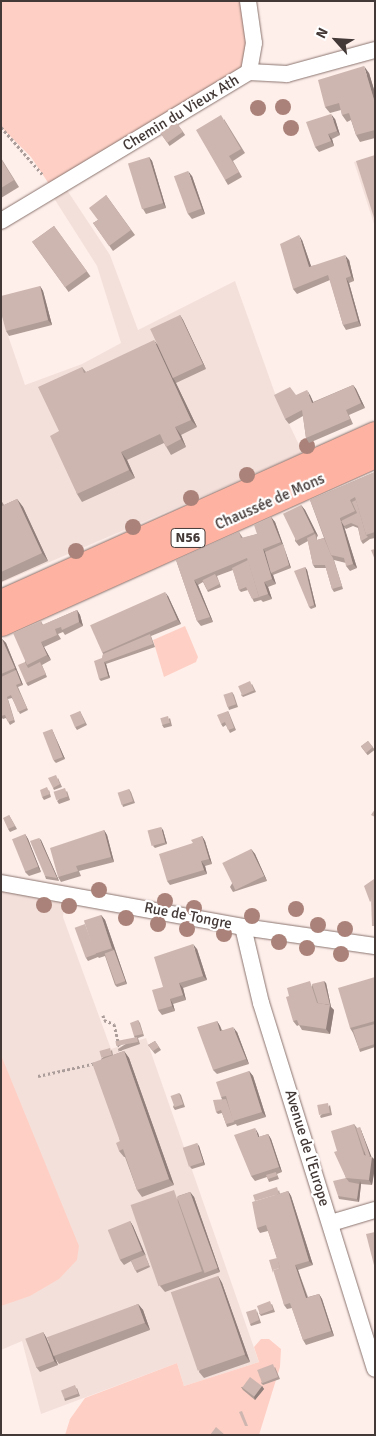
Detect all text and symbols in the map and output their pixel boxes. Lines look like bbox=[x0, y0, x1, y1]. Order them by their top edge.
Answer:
north arrow bbox=[311, 15, 361, 65]
text: N bbox=[312, 25, 332, 41]
street label: Chemin du Vieux Ath bbox=[120, 71, 242, 155]
street label: Chaussée de Mons bbox=[212, 470, 328, 534]
road number: N56 bbox=[170, 526, 206, 550]
street label: Rue de Tongre bbox=[143, 899, 233, 933]
street label: Avenue de l'Europe bbox=[281, 1088, 333, 1208]

